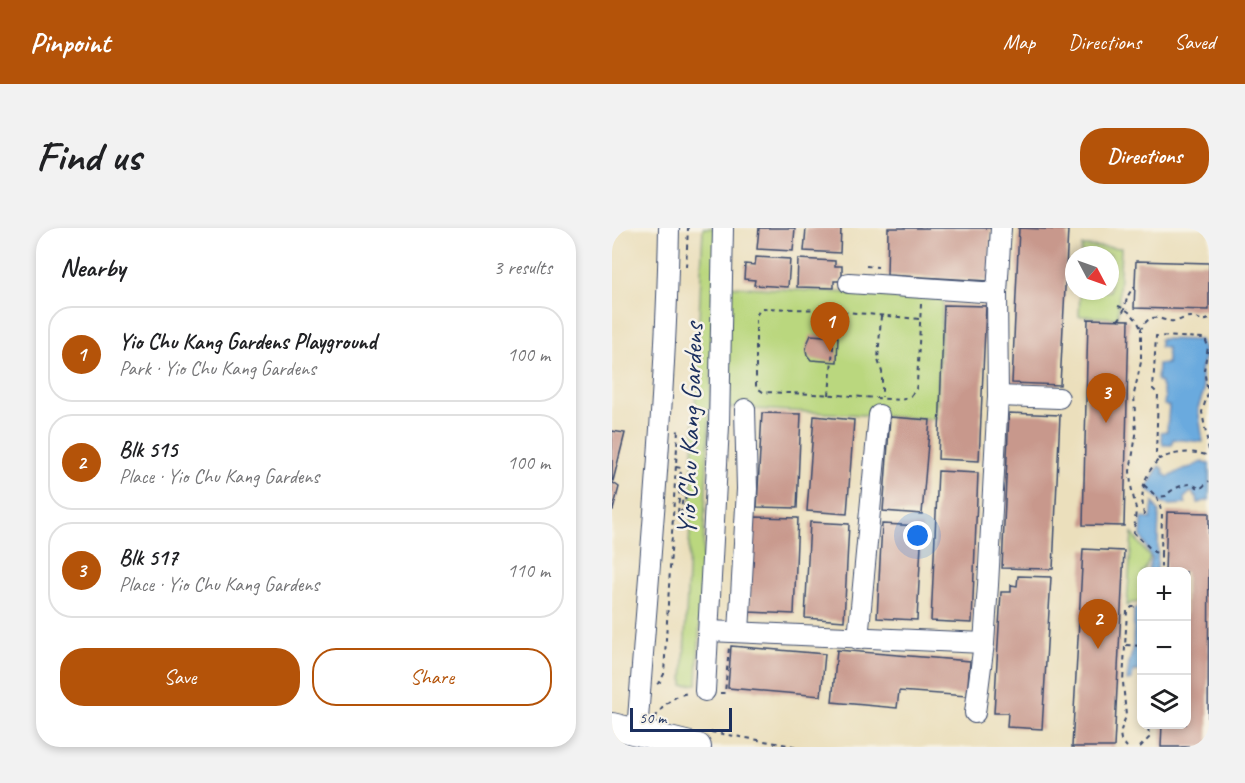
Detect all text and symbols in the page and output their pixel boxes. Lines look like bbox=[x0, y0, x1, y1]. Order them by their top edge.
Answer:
text: Pinpoint bbox=[30, 25, 110, 60]
text: Map bbox=[1003, 29, 1035, 55]
text: Directions bbox=[1068, 29, 1141, 55]
text: Saved bbox=[1174, 29, 1215, 55]
button: Directions bbox=[1080, 128, 1209, 184]
text: Find us bbox=[36, 130, 141, 183]
north arrow bbox=[1065, 246, 1119, 300]
text: Nearby bbox=[60, 251, 125, 284]
text: 3 results bbox=[493, 255, 552, 280]
pin: 1 bbox=[810, 302, 850, 352]
street label: Yio Chu Kang Gardens bbox=[668, 320, 711, 536]
text: Yio Chu Kang Gardens Playground bbox=[119, 328, 376, 356]
text: 1 bbox=[77, 342, 86, 367]
text: 100 m bbox=[507, 342, 550, 367]
text: Park · Yio Chu Kang Gardens bbox=[119, 356, 316, 381]
pin: 3 bbox=[1086, 374, 1126, 423]
text: Blk 515 bbox=[119, 436, 177, 464]
text: 2 bbox=[77, 450, 86, 475]
text: 100 m bbox=[507, 450, 550, 475]
text: Place · Yio Chu Kang Gardens bbox=[119, 464, 319, 489]
your location bbox=[903, 521, 932, 550]
text: Blk 517 bbox=[119, 544, 177, 572]
text: 3 bbox=[77, 558, 86, 583]
text: 110 m bbox=[507, 558, 550, 583]
map controls bbox=[1137, 567, 1191, 729]
button: + bbox=[1137, 567, 1191, 621]
text: Place · Yio Chu Kang Gardens bbox=[119, 572, 319, 597]
pin: 2 bbox=[1078, 600, 1118, 649]
button: − bbox=[1137, 621, 1191, 675]
button: Save bbox=[60, 648, 300, 706]
button: Share bbox=[312, 648, 552, 706]
button: layers bbox=[1137, 675, 1191, 729]
scale bar bbox=[630, 705, 732, 732]
text: 50 m bbox=[639, 708, 666, 728]

